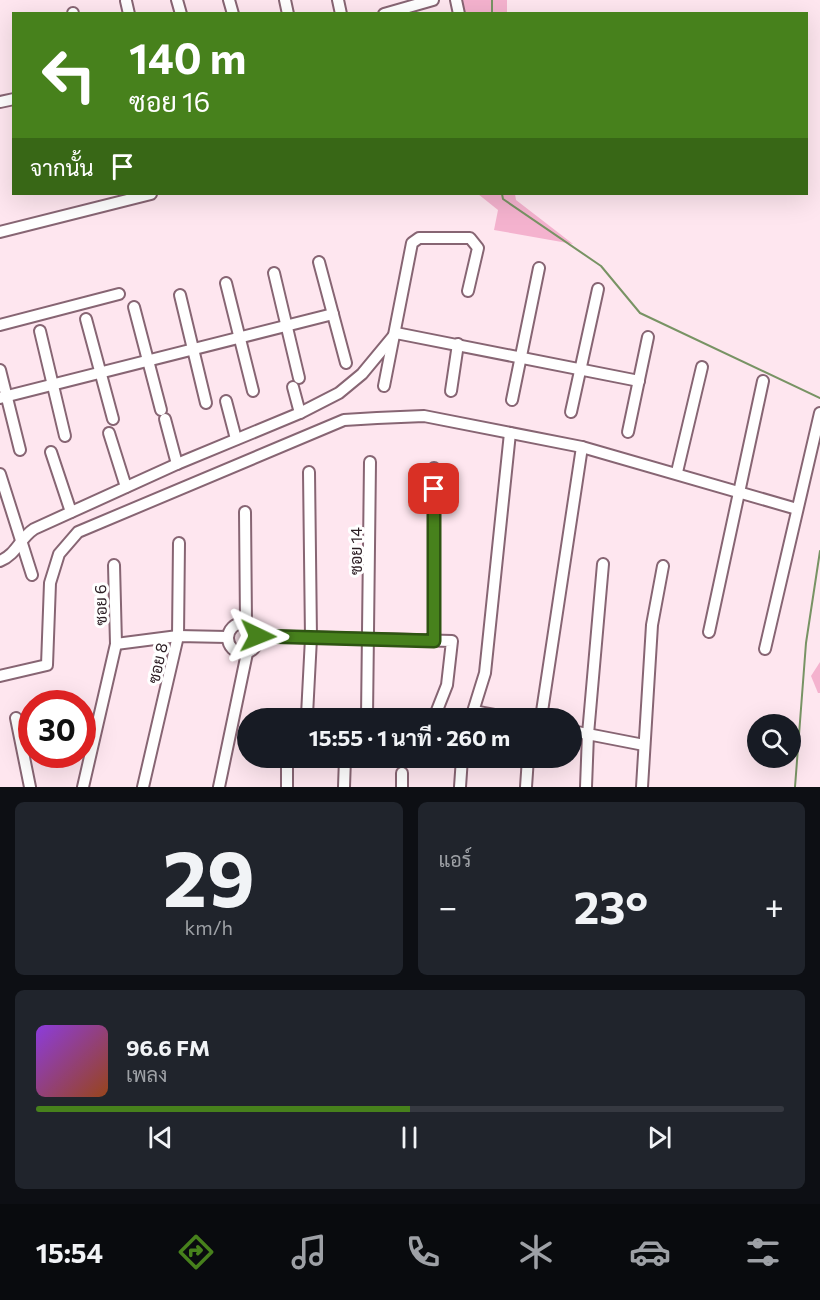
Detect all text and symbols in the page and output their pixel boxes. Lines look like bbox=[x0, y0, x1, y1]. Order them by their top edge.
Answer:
text: 140 m bbox=[129, 31, 246, 83]
icon: left bbox=[30, 36, 108, 114]
text: ซอย 16 bbox=[129, 85, 210, 118]
icon: arrive bbox=[106, 150, 139, 183]
text: จากนั้น bbox=[30, 154, 94, 181]
pin bbox=[408, 463, 459, 514]
icon: arrive bbox=[417, 472, 450, 505]
street label: ซอย 14 bbox=[346, 527, 365, 575]
street label: ซอย 6 bbox=[90, 584, 110, 626]
position arrow bbox=[226, 604, 290, 668]
street label: ซอย 8 bbox=[143, 641, 171, 685]
speed limit sign: 30 bbox=[18, 690, 96, 768]
map controls bbox=[747, 714, 801, 768]
button: search bbox=[747, 714, 801, 768]
text: 15:55 · 1 นาที · 260 m bbox=[309, 724, 510, 751]
text: 29 bbox=[163, 828, 255, 923]
text: แอร์ bbox=[439, 847, 472, 871]
text: 23° bbox=[574, 878, 648, 933]
text: − bbox=[439, 885, 457, 926]
text: + bbox=[765, 885, 784, 926]
text: km/h bbox=[184, 915, 233, 939]
text: 96.6 FM bbox=[126, 1034, 210, 1061]
text: เพลง bbox=[126, 1062, 167, 1086]
icon: previous bbox=[144, 1121, 177, 1154]
icon: pause bbox=[393, 1121, 426, 1154]
icon: next bbox=[643, 1121, 676, 1154]
icon: directions bbox=[175, 1231, 217, 1273]
icon: music bbox=[288, 1231, 330, 1273]
icon: phone bbox=[402, 1231, 444, 1273]
icon: climate bbox=[515, 1231, 557, 1273]
icon: car bbox=[629, 1231, 671, 1273]
icon: filters bbox=[742, 1231, 784, 1273]
text: 15:54 bbox=[36, 1236, 103, 1269]

